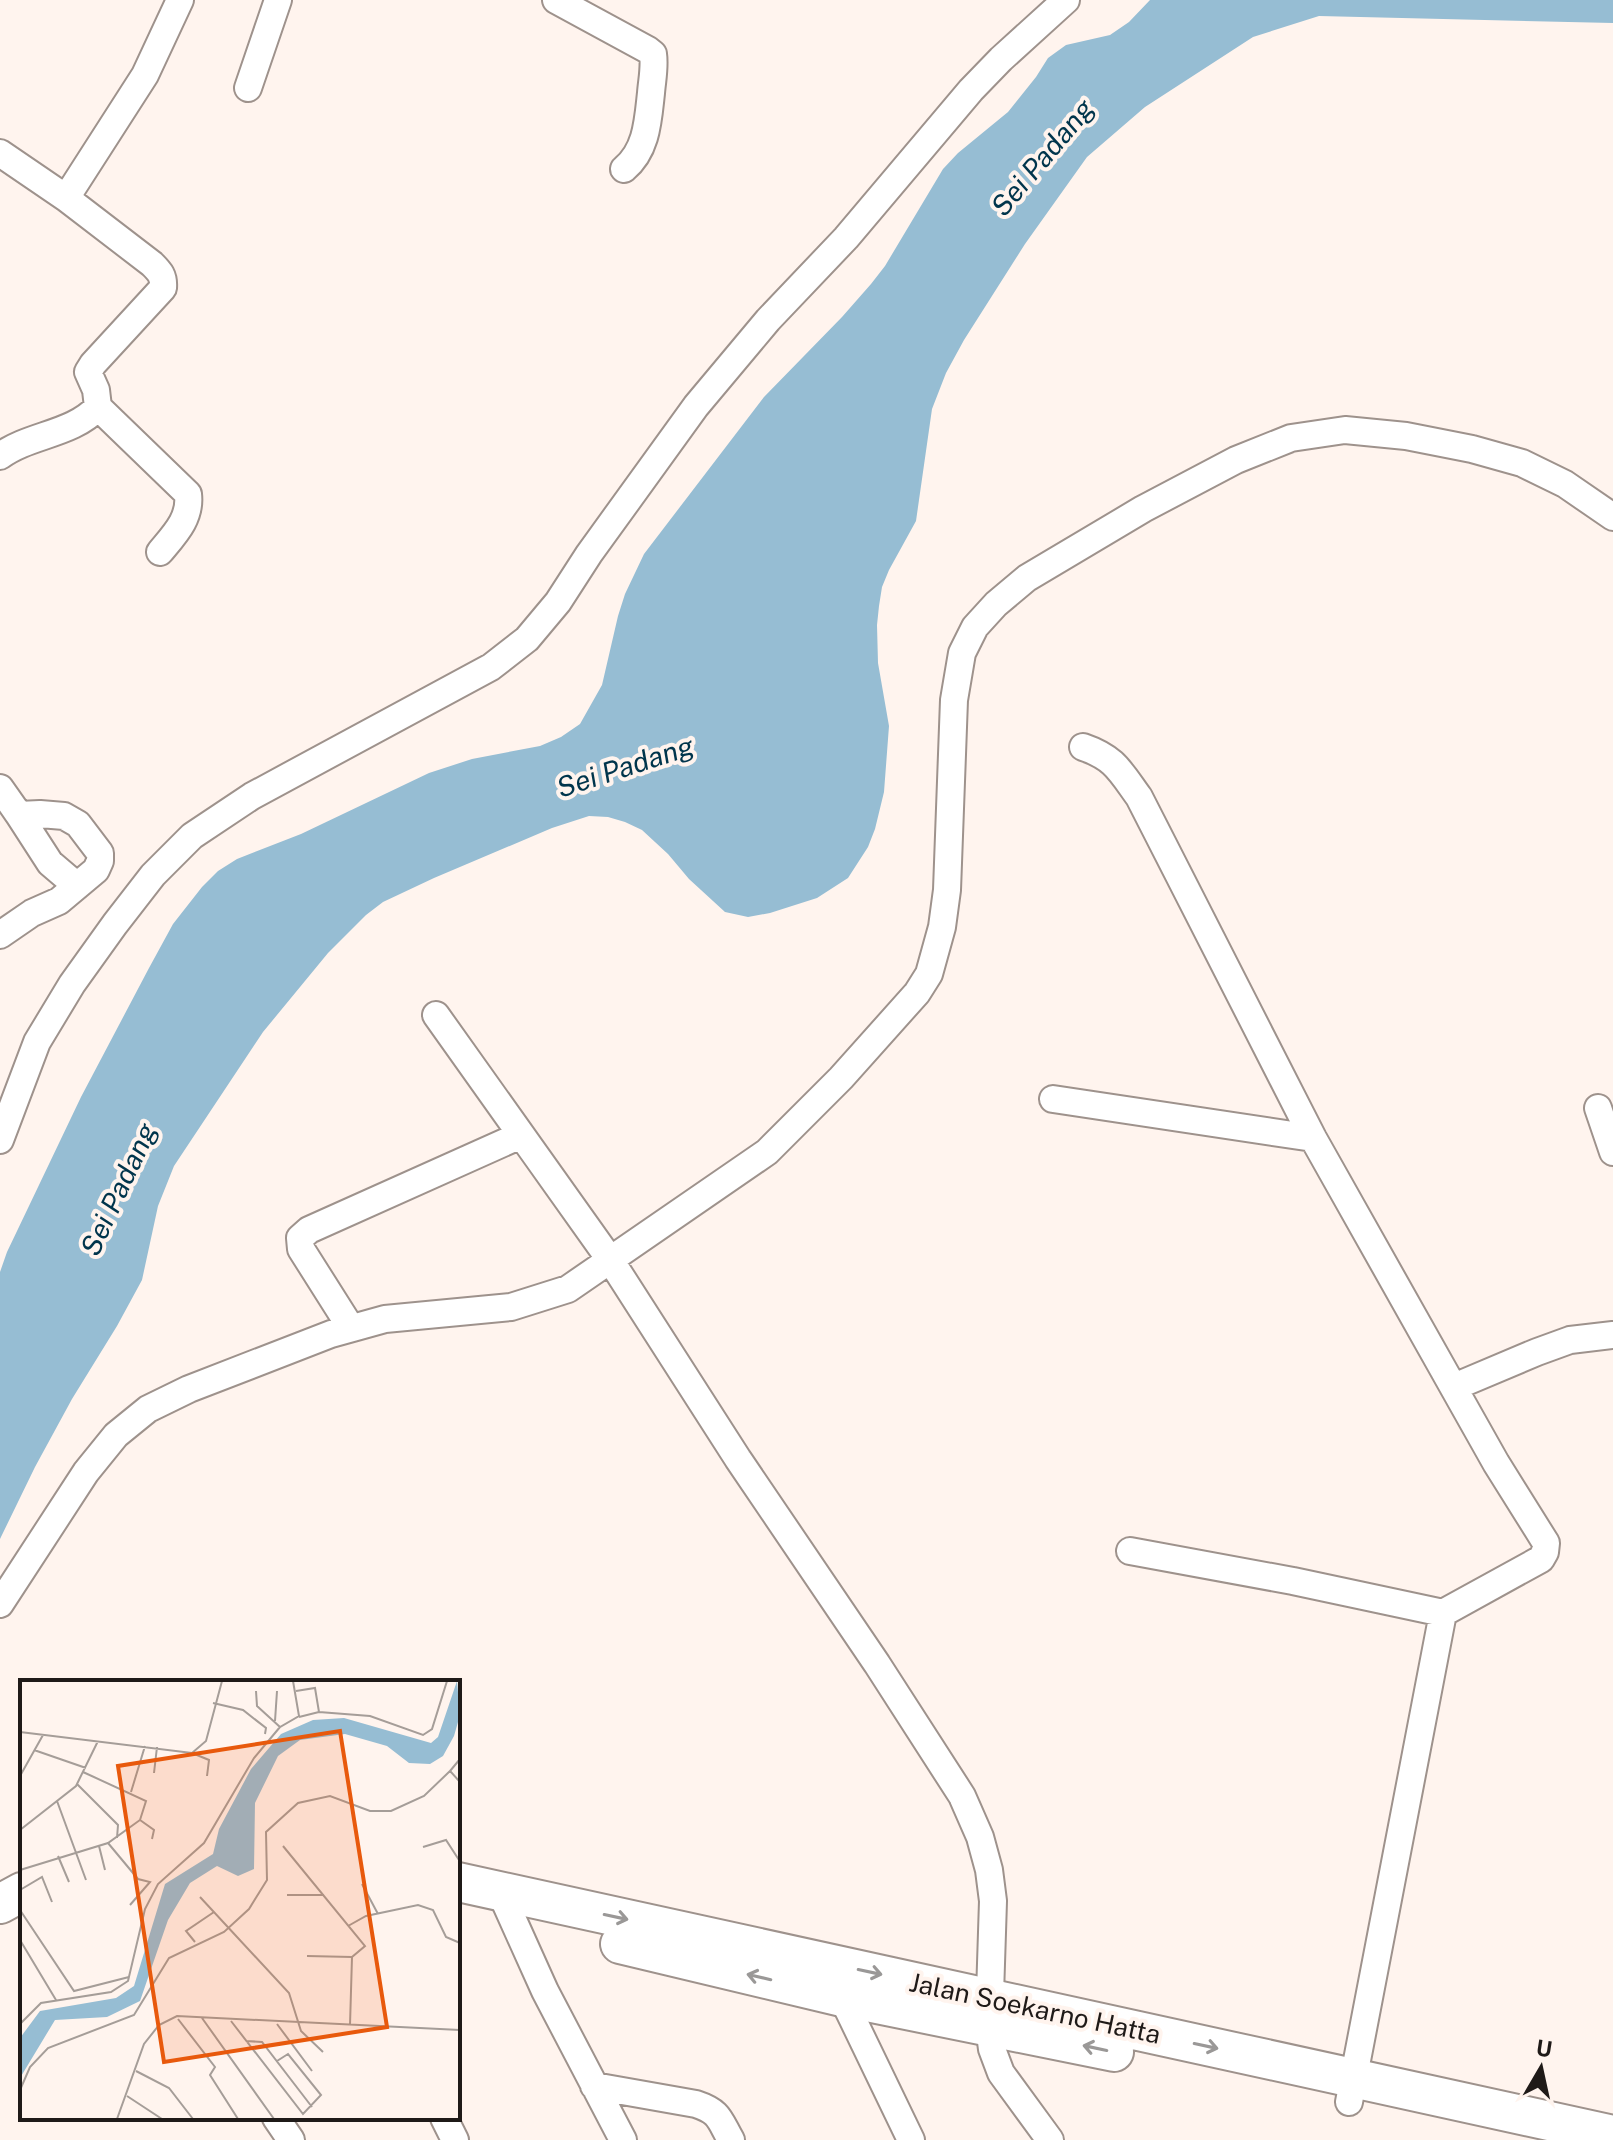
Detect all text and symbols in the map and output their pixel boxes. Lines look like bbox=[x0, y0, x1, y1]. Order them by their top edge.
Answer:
water label: Sei Padang bbox=[984, 92, 1101, 222]
water label: Sei Padang bbox=[552, 728, 698, 804]
water label: Sei Padang bbox=[73, 1117, 163, 1260]
inset map bbox=[20, 1680, 460, 2120]
one-way arrow bbox=[603, 1910, 629, 1925]
one-way arrow bbox=[857, 1965, 883, 1980]
street label: Jalan Soekarno Hatta bbox=[906, 1966, 1164, 2050]
one-way arrow bbox=[747, 1969, 772, 1984]
north arrow bbox=[1501, 2028, 1581, 2108]
text: U bbox=[1534, 2034, 1554, 2062]
one-way arrow bbox=[1193, 2039, 1219, 2054]
one-way arrow bbox=[1083, 2040, 1109, 2055]

